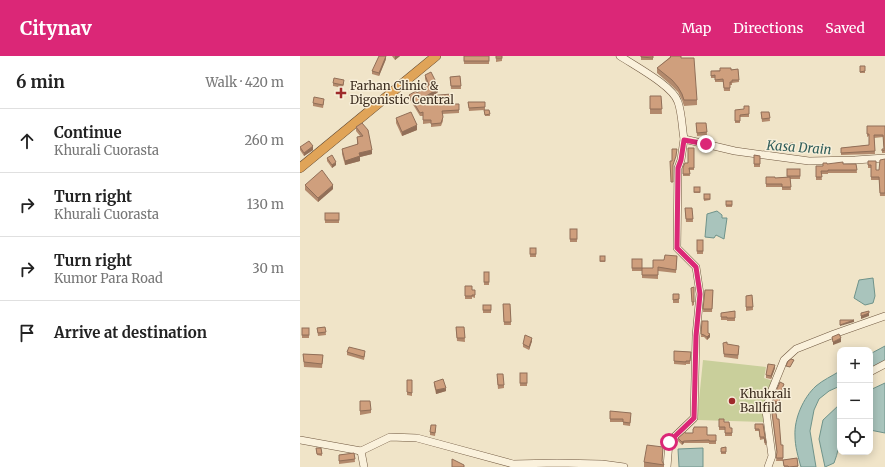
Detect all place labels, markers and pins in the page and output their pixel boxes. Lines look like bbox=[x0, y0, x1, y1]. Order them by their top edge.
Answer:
place label: Farhan Clinic & Digonistic Central bbox=[350, 78, 454, 107]
marker: Farhan Clinic & Digonistic Central bbox=[335, 87, 347, 99]
place label: Khukrali Ballfild bbox=[740, 386, 791, 415]
marker: Khukrali Ballfild bbox=[727, 396, 737, 406]

